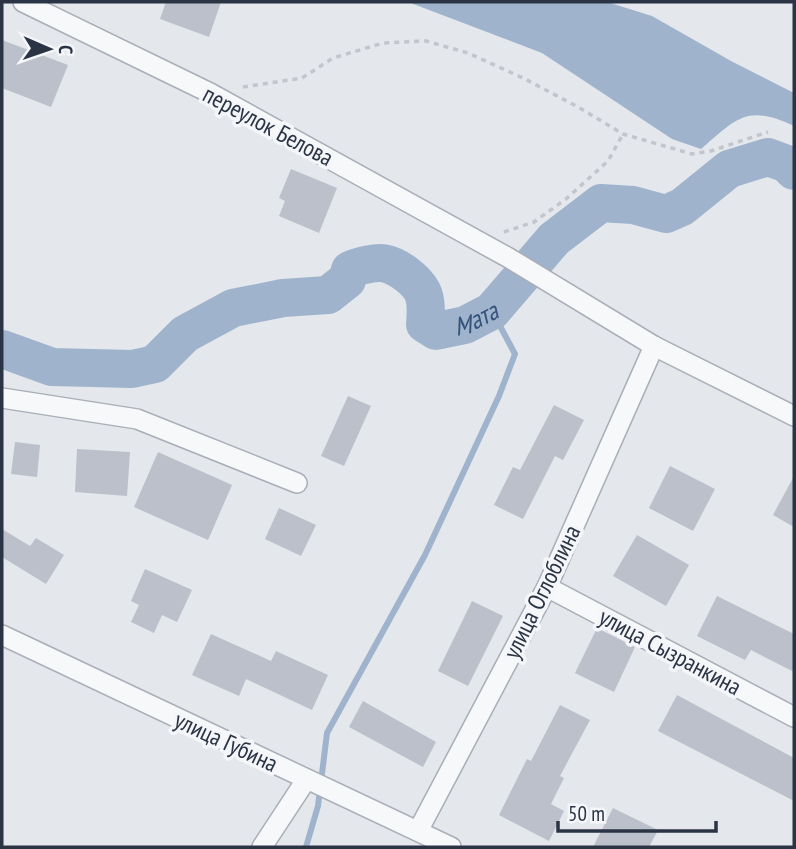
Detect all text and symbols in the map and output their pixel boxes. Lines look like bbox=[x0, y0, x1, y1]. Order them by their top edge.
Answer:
north arrow bbox=[14, 14, 84, 84]
text: С bbox=[54, 45, 78, 55]
street label: переулок Белова bbox=[198, 78, 339, 173]
water label: Мата bbox=[451, 293, 505, 343]
street label: улица Оглоблина bbox=[496, 520, 587, 664]
street label: улица Сызранкина bbox=[594, 601, 747, 702]
street label: улица Губина bbox=[170, 704, 283, 779]
scale bar bbox=[558, 790, 716, 834]
text: 50 m bbox=[568, 800, 605, 827]

